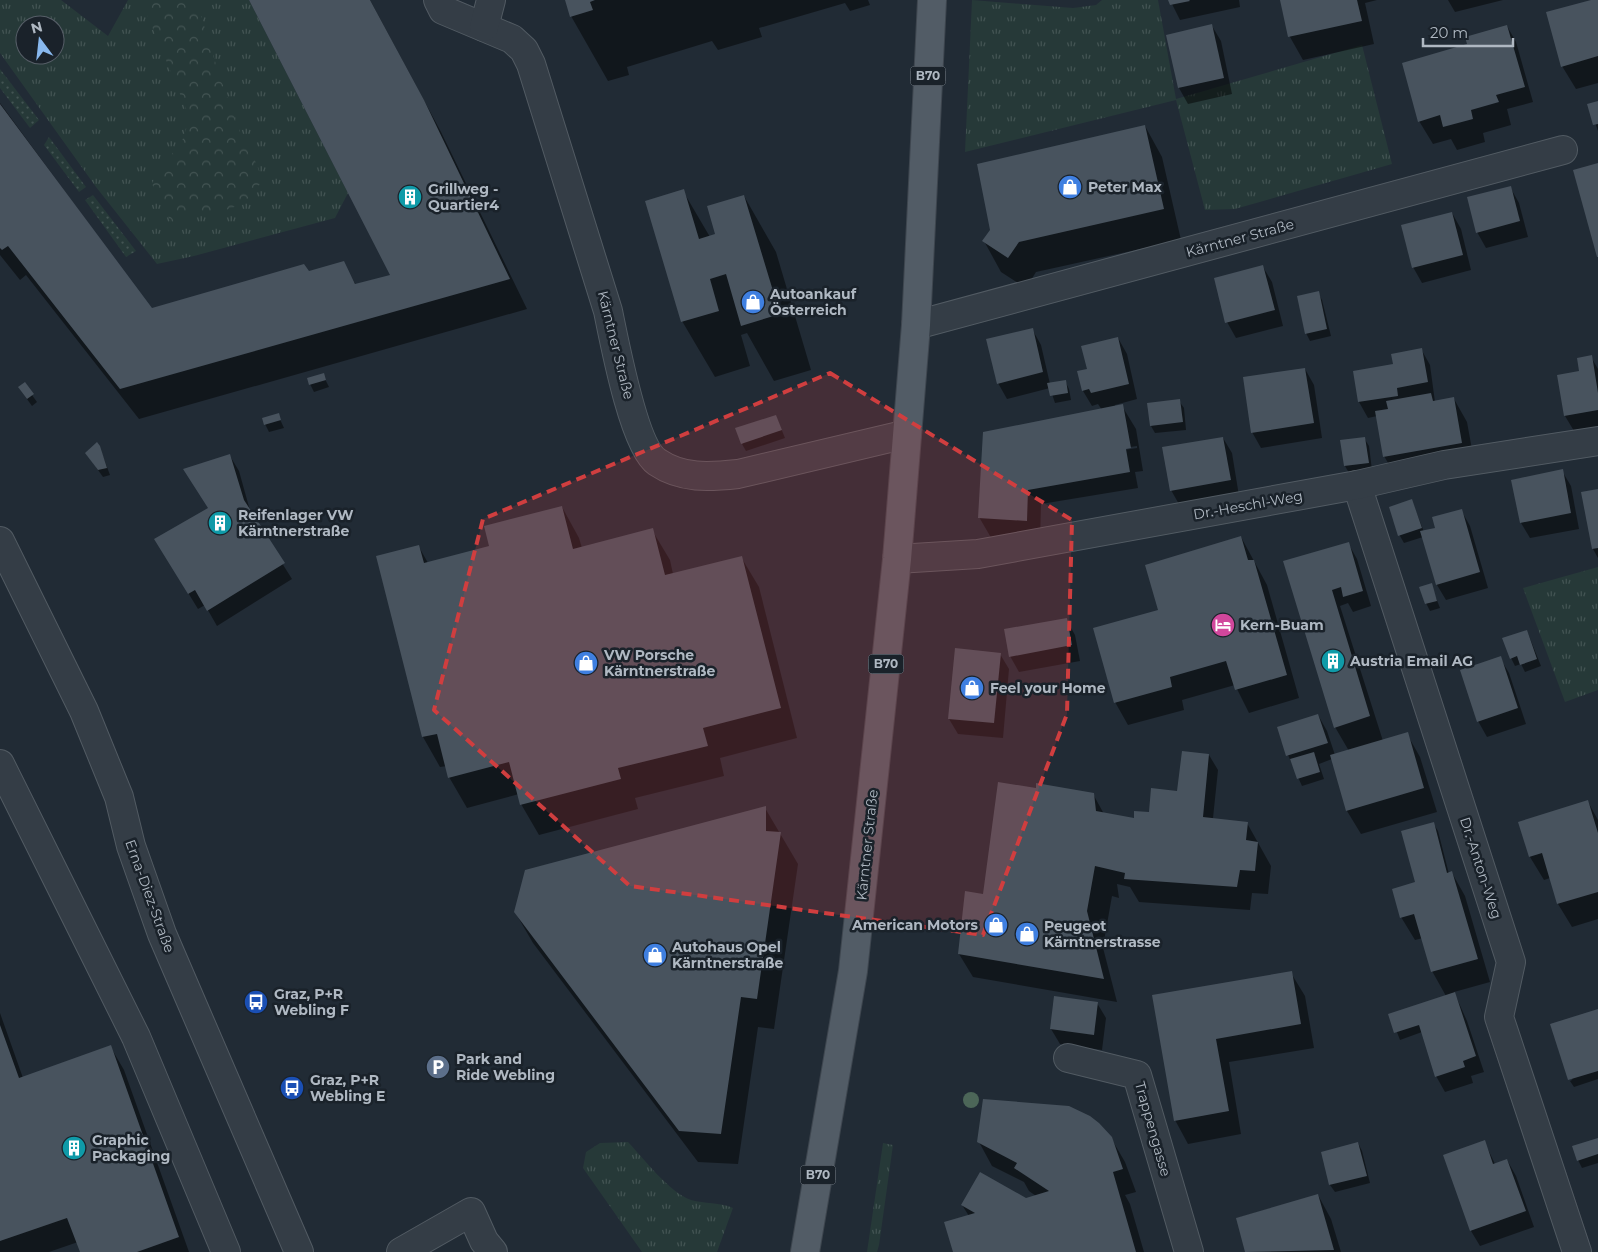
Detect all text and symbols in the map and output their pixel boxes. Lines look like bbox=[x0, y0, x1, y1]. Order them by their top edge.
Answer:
north arrow bbox=[15, 15, 65, 65]
scale bar bbox=[1423, 15, 1513, 47]
text: N bbox=[29, 17, 44, 38]
text: 20 m bbox=[1430, 23, 1468, 42]
road number: B70 bbox=[910, 66, 946, 85]
shop icon: Peter Max bbox=[1057, 174, 1083, 200]
place label: Peter Max bbox=[1088, 178, 1163, 196]
place label: Grillweg - Quartier4 bbox=[428, 180, 499, 214]
building icon: Grillweg - Quartier4 bbox=[397, 184, 423, 210]
street label: Kärntner Straße bbox=[1184, 215, 1296, 261]
place label: Autoankauf Österreich bbox=[769, 285, 857, 319]
street label: Kärntner Straße bbox=[594, 289, 638, 401]
shop icon: Autoankauf Österreich bbox=[740, 289, 766, 315]
street label: Dr.-Heschl-Weg bbox=[1192, 487, 1304, 523]
place label: Reifenlager VW Kärntnerstraße bbox=[238, 506, 353, 540]
building icon: Reifenlager VW Kärntnerstraße bbox=[207, 510, 233, 536]
hotel icon: Kern-Buam bbox=[1210, 612, 1236, 638]
place label: Kern-Buam bbox=[1240, 616, 1324, 634]
place label: VW Porsche Kärntnerstraße bbox=[603, 646, 716, 680]
building icon: Austria Email AG bbox=[1320, 648, 1346, 674]
shop icon: VW Porsche Kärntnerstraße bbox=[573, 650, 599, 676]
place label: Austria Email AG bbox=[1349, 652, 1473, 670]
road number: B70 bbox=[868, 654, 904, 674]
shop icon: Feel your Home bbox=[959, 675, 985, 701]
place label: Feel your Home bbox=[990, 679, 1106, 697]
street label: Kärntner Straße bbox=[852, 789, 882, 901]
street label: Dr.-Anton-Weg bbox=[1456, 815, 1506, 921]
street label: Erna-Diez-Straße bbox=[121, 837, 179, 955]
shop icon: American Motors bbox=[983, 912, 1009, 938]
place label: American Motors bbox=[851, 916, 979, 934]
place label: Peugeot Kärntnerstrasse bbox=[1044, 917, 1161, 951]
shop icon: Peugeot Kärntnerstrasse bbox=[1014, 921, 1040, 947]
place label: Autohaus Opel Kärntnerstraße bbox=[671, 938, 784, 972]
shop icon: Autohaus Opel Kärntnerstraße bbox=[642, 942, 668, 968]
place label: Graz, P+R Webling F bbox=[274, 985, 349, 1019]
bus stop icon: Graz, P+R Webling F bbox=[243, 989, 269, 1015]
place label: Park and Ride Webling bbox=[456, 1050, 555, 1084]
parking icon: Park and Ride Webling bbox=[425, 1054, 451, 1080]
place label: Graz, P+R Webling E bbox=[310, 1071, 385, 1105]
bus stop icon: Graz, P+R Webling E bbox=[279, 1075, 305, 1101]
street label: Trappengasse bbox=[1131, 1079, 1175, 1179]
place label: Graphic Packaging bbox=[92, 1131, 170, 1165]
building icon: Graphic Packaging bbox=[61, 1135, 87, 1161]
road number: B70 bbox=[800, 1166, 836, 1184]

